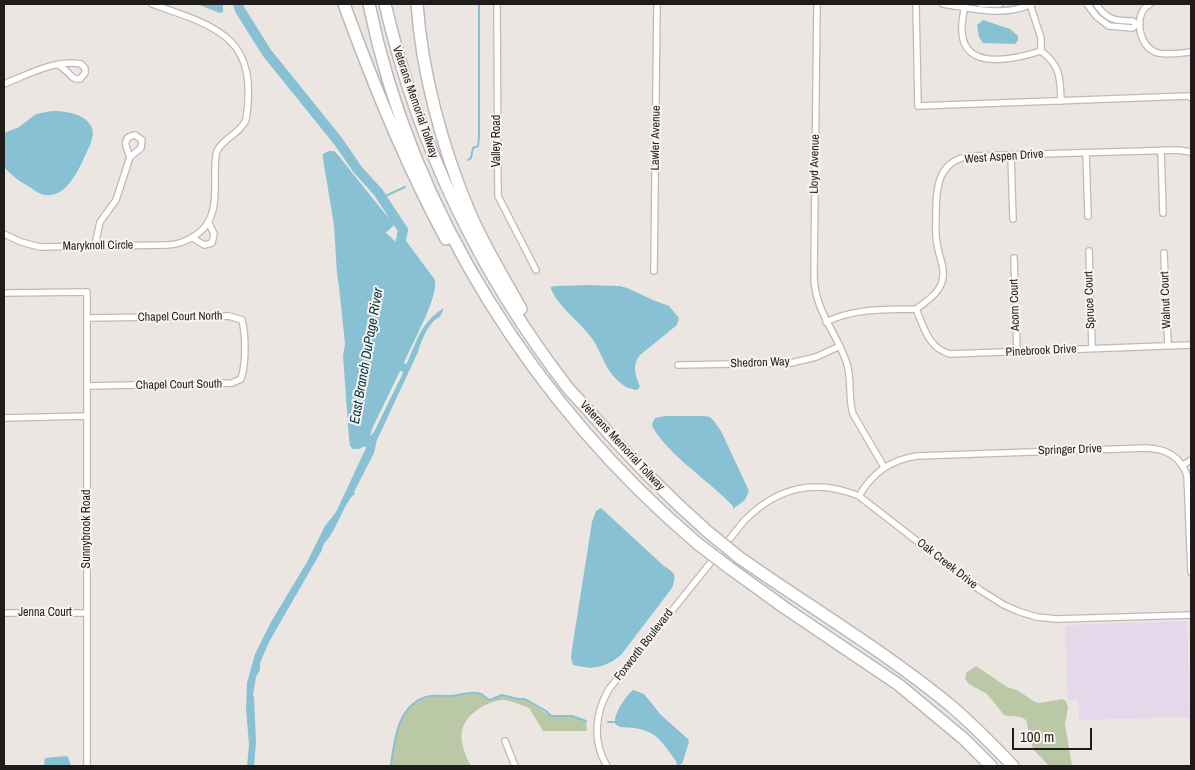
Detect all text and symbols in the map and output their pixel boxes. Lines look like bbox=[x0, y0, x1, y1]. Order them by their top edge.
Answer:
street label: Veterans Memorial Tollway bbox=[389, 44, 441, 160]
street label: Lawler Avenue bbox=[648, 105, 664, 171]
street label: Valley Road bbox=[490, 115, 504, 167]
street label: Lloyd Avenue bbox=[807, 134, 823, 194]
street label: West Aspen Drive bbox=[964, 147, 1044, 167]
street label: Maryknoll Circle bbox=[63, 238, 133, 254]
street label: Spruce Court bbox=[1082, 271, 1098, 329]
street label: Walnut Court bbox=[1158, 271, 1174, 329]
street label: Acorn Court bbox=[1007, 279, 1023, 331]
water label: East Branch DuPage River bbox=[347, 287, 387, 425]
street label: Chapel Court North bbox=[137, 309, 223, 325]
street label: Pinebrook Drive bbox=[1005, 342, 1077, 360]
street label: Shedron Way bbox=[730, 355, 790, 371]
street label: Chapel Court South bbox=[136, 377, 222, 393]
street label: Veterans Memorial Tollway bbox=[577, 398, 667, 494]
street label: Springer Drive bbox=[1038, 442, 1102, 458]
street label: Sunnybrook Road bbox=[80, 490, 94, 568]
street label: Oak Creek Drive bbox=[914, 536, 980, 592]
street label: Jenna Court bbox=[18, 606, 72, 620]
street label: Foxworth Boulevard bbox=[612, 606, 676, 684]
scale bar bbox=[1015, 718, 1095, 750]
text: 100 m bbox=[1020, 726, 1054, 747]

